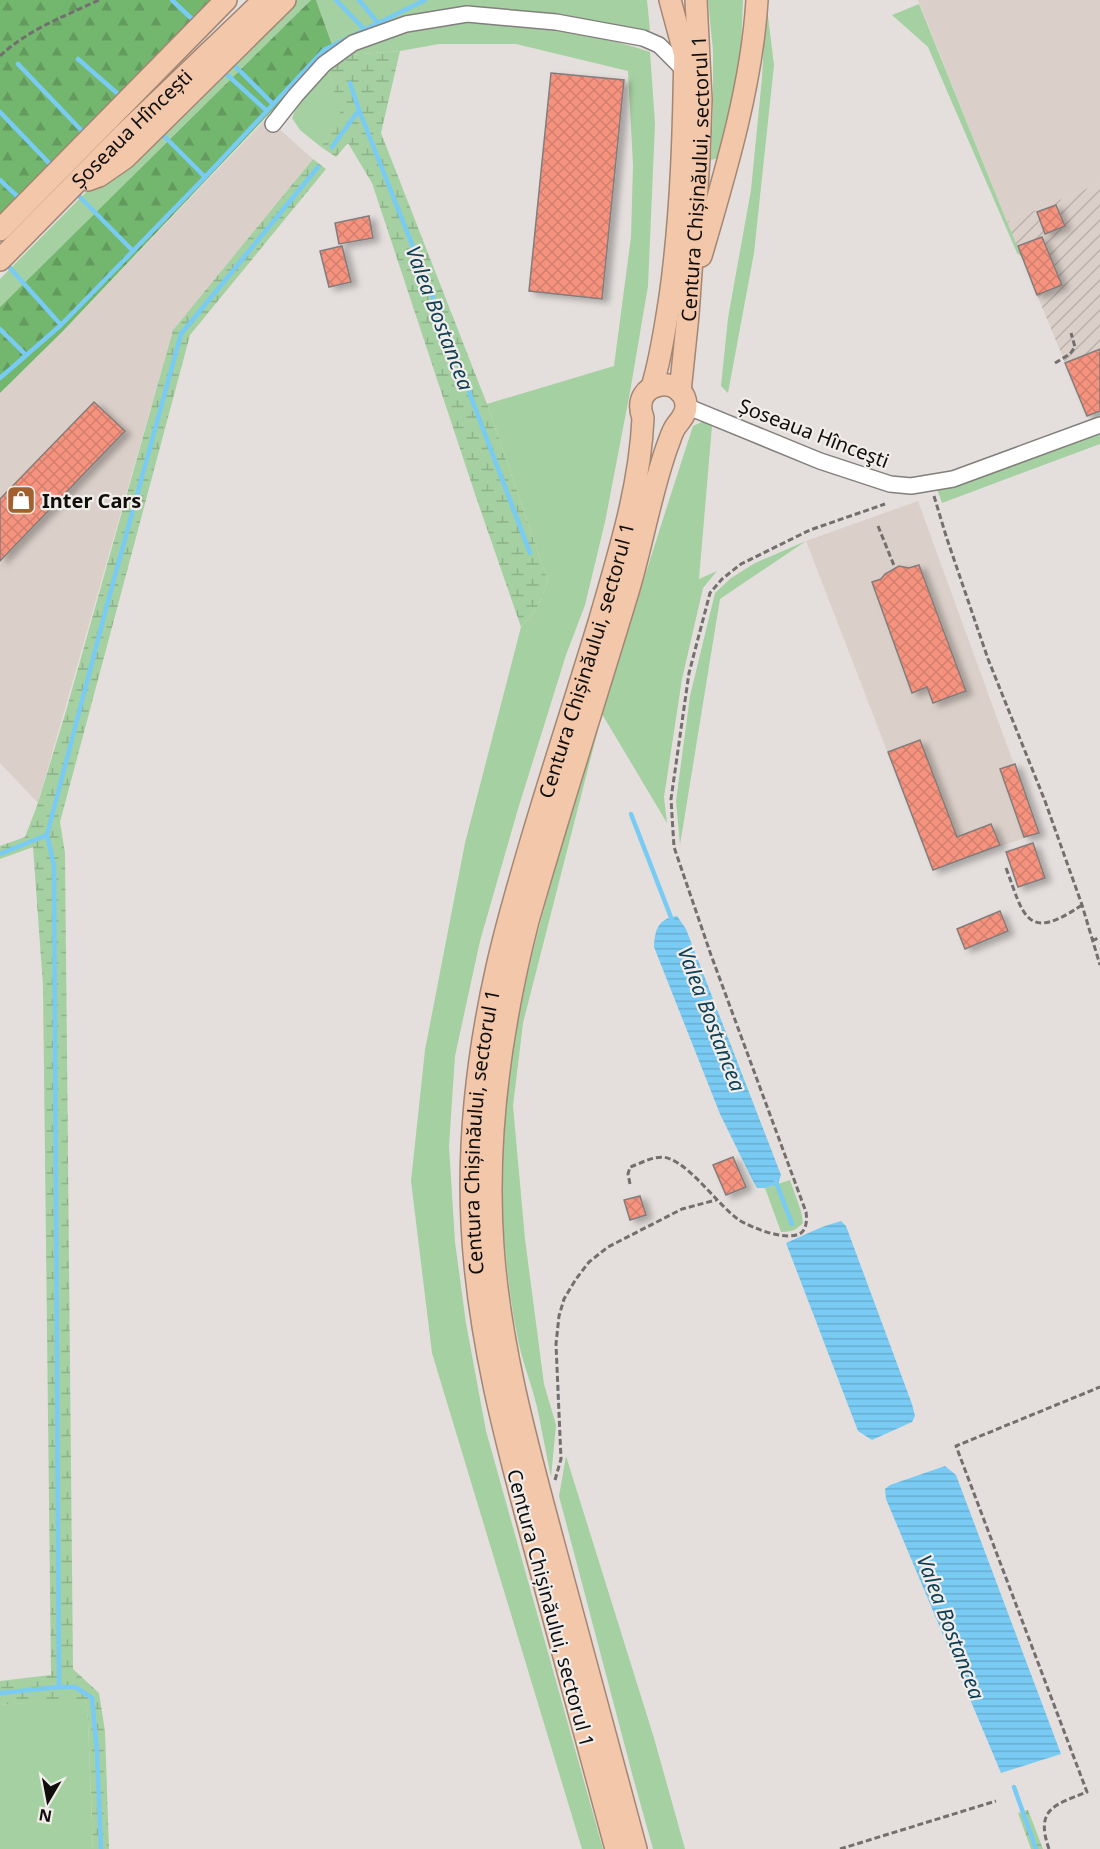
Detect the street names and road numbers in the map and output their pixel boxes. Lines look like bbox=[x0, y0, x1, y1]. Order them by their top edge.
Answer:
street label: Centura Chișinăului, sectorul 1 bbox=[674, 35, 715, 323]
street label: Șoseaua Hîncești bbox=[65, 63, 198, 194]
street label: Șoseaua Hînceşti bbox=[735, 392, 893, 474]
street label: Centura Chișinăului, sectorul 1 bbox=[531, 519, 640, 801]
street label: Centura Chișinăului, sectorul 1 bbox=[458, 987, 505, 1276]
street label: Centura Chișinăului, sectorul 1 bbox=[501, 1466, 601, 1750]

